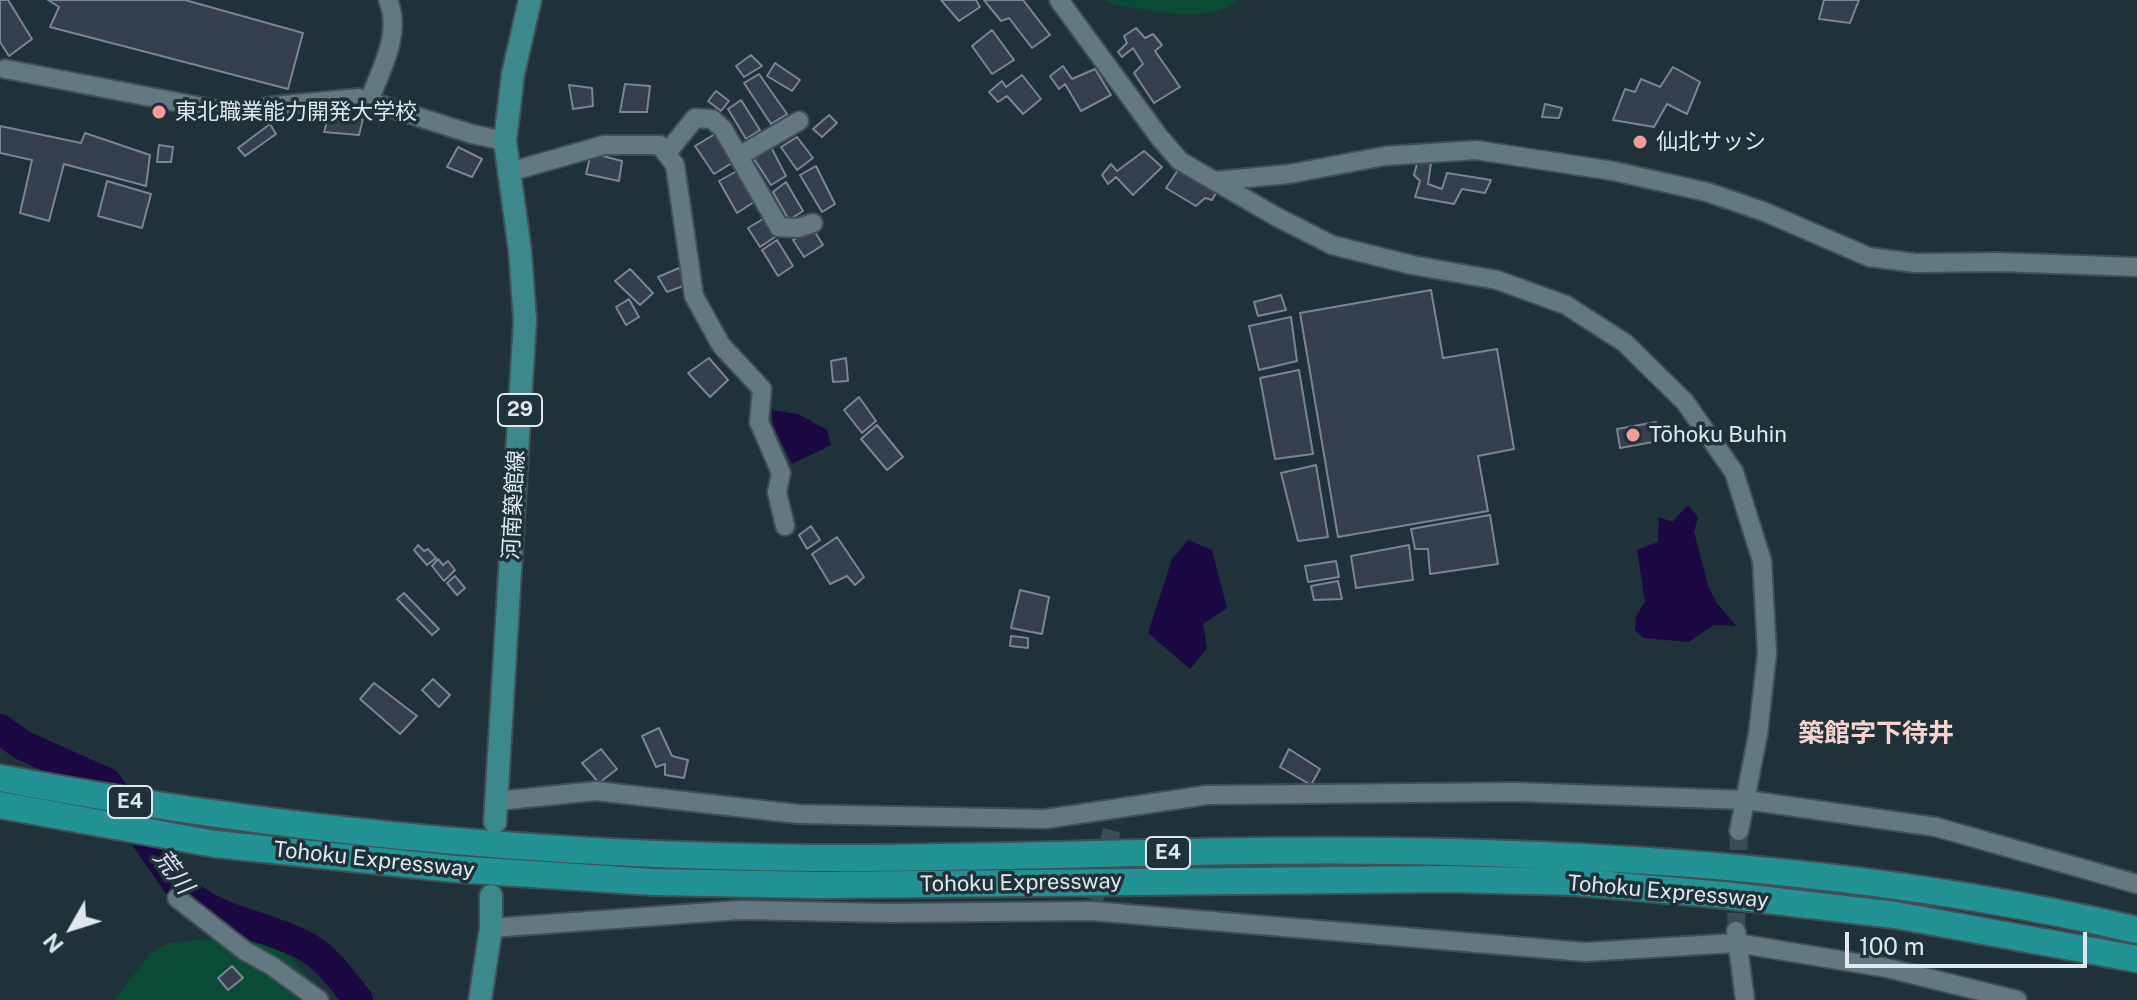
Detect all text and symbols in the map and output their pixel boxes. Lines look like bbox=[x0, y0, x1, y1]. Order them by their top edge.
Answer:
place label: 東北職業能力開発大学校 bbox=[175, 99, 417, 125]
marker: 東北職業能力開発大学校 bbox=[150, 103, 168, 121]
place label: 仙北サッシ bbox=[1656, 129, 1766, 155]
marker: 仙北サッシ bbox=[1631, 133, 1649, 151]
road number: 29 bbox=[498, 394, 542, 426]
place label: Tōhoku Buhin bbox=[1649, 422, 1787, 448]
marker: Tōhoku Buhin bbox=[1624, 426, 1642, 444]
street label: 河南築館線 bbox=[498, 449, 530, 561]
district label: 築館字下待井 bbox=[1798, 718, 1954, 750]
road number: E4 bbox=[108, 786, 152, 818]
street label: Tohoku Expressway bbox=[272, 836, 476, 884]
road number: E4 bbox=[1146, 837, 1190, 869]
water label: 荒川 bbox=[147, 844, 199, 900]
street label: Tohoku Expressway bbox=[920, 868, 1122, 898]
street label: Tohoku Expressway bbox=[1566, 870, 1770, 914]
north arrow bbox=[32, 888, 112, 968]
scale bar bbox=[1849, 916, 2091, 966]
text: N bbox=[38, 928, 69, 958]
text: 100 m bbox=[1859, 932, 1925, 960]

